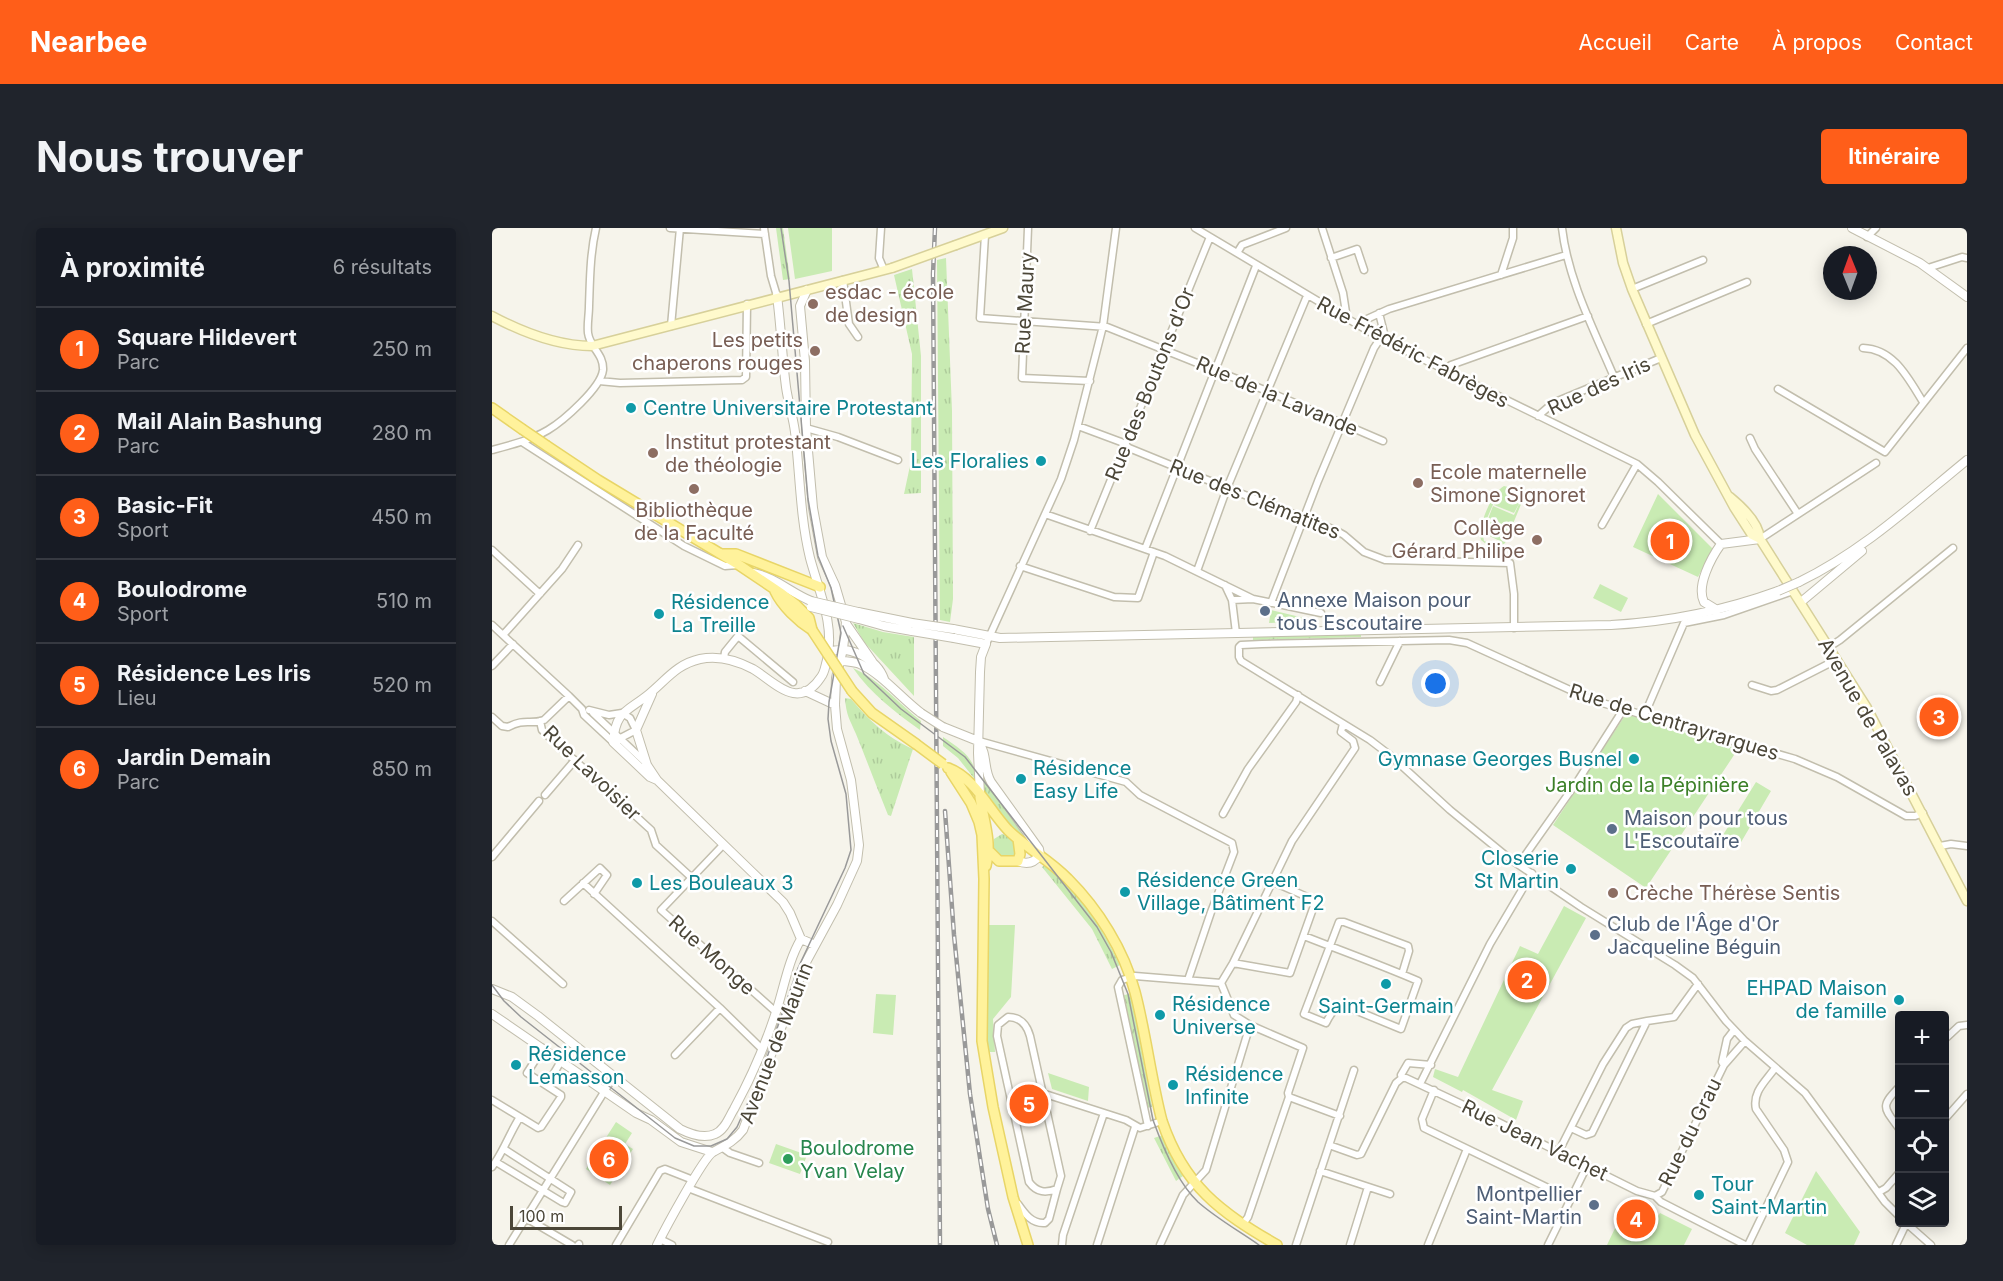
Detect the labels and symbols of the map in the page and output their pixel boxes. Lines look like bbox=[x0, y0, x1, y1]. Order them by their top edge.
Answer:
north arrow bbox=[1823, 246, 1877, 300]
street label: Rue Maury bbox=[1010, 251, 1040, 355]
place label: esdac - école de design bbox=[825, 280, 954, 327]
street label: Rue des Boutons d'Or bbox=[1100, 283, 1200, 484]
street label: Rue Frédéric Fabrèges bbox=[1313, 291, 1513, 413]
marker: esdac - école de design bbox=[806, 297, 820, 311]
place label: Les petits chaperons rouges bbox=[632, 328, 803, 375]
marker: Les petits chaperons rouges bbox=[808, 344, 822, 358]
street label: Rue de la Lavande bbox=[1192, 351, 1362, 441]
street label: Rue des Iris bbox=[1544, 352, 1654, 420]
place label: Centre Universitaire Protestant bbox=[643, 396, 934, 420]
marker: Centre Universitaire Protestant bbox=[624, 401, 638, 415]
place label: Institut protestant de théologie bbox=[665, 430, 831, 477]
marker: Institut protestant de théologie bbox=[646, 446, 660, 460]
place label: Les Floralies bbox=[911, 449, 1029, 473]
marker: Les Floralies bbox=[1034, 454, 1048, 468]
street label: Rue des Clématites bbox=[1166, 454, 1344, 544]
place label: Ecole maternelle Simone Signoret bbox=[1430, 460, 1587, 507]
marker: Ecole maternelle Simone Signoret bbox=[1411, 476, 1425, 490]
marker: Bibliothèque de la Faculté bbox=[687, 482, 701, 496]
place label: Bibliothèque de la Faculté bbox=[634, 498, 754, 545]
place label: Collège Gérard Philipe bbox=[1392, 516, 1525, 563]
pin: 1 bbox=[1650, 518, 1690, 564]
marker: Collège Gérard Philipe bbox=[1530, 533, 1544, 547]
place label: Annexe Maison pour tous Escoutaire bbox=[1277, 588, 1472, 635]
place label: Résidence La Treille bbox=[671, 590, 769, 637]
marker: Annexe Maison pour tous Escoutaire bbox=[1258, 604, 1272, 618]
marker: Résidence La Treille bbox=[652, 607, 666, 621]
street label: Avenue de Palavas bbox=[1813, 634, 1923, 800]
your location bbox=[1421, 669, 1450, 698]
street label: Rue de Centrayrargues bbox=[1566, 679, 1782, 765]
pin: 3 bbox=[1920, 694, 1958, 740]
street label: Rue Lavoisier bbox=[538, 720, 646, 826]
place label: Gymnase Georges Busnel bbox=[1378, 747, 1622, 771]
marker: Gymnase Georges Busnel bbox=[1627, 752, 1641, 766]
place label: Résidence Easy Life bbox=[1033, 756, 1131, 803]
marker: Résidence Easy Life bbox=[1014, 772, 1028, 786]
park label: Jardin de la Pépinière bbox=[1545, 773, 1749, 797]
place label: Maison pour tous L'Escoutaïre bbox=[1624, 806, 1788, 853]
marker: Maison pour tous L'Escoutaïre bbox=[1605, 822, 1619, 836]
place label: Closerie St Martin bbox=[1474, 846, 1559, 893]
marker: Closerie St Martin bbox=[1564, 862, 1578, 876]
place label: Résidence Green Village, Bâtiment F2 bbox=[1137, 868, 1325, 915]
place label: Les Bouleaux 3 bbox=[649, 871, 794, 895]
marker: Les Bouleaux 3 bbox=[630, 876, 644, 890]
place label: Crèche Thérèse Sentis bbox=[1625, 881, 1840, 905]
marker: Résidence Green Village, Bâtiment F2 bbox=[1118, 885, 1132, 899]
marker: Crèche Thérèse Sentis bbox=[1606, 886, 1620, 900]
street label: Rue Monge bbox=[664, 910, 760, 1000]
place label: Club de l'Âge d'Or Jacqueline Béguin bbox=[1607, 912, 1781, 959]
marker: Club de l'Âge d'Or Jacqueline Béguin bbox=[1588, 928, 1602, 942]
pin: 2 bbox=[1508, 958, 1546, 1002]
street label: Avenue de Maurin bbox=[734, 959, 818, 1127]
place label: EHPAD Maison de famille bbox=[1746, 976, 1887, 1023]
marker: Saint-Germain bbox=[1379, 977, 1393, 991]
place label: Résidence Universe bbox=[1172, 992, 1270, 1039]
marker: EHPAD Maison de famille bbox=[1892, 993, 1906, 1007]
place label: Saint-Germain bbox=[1318, 994, 1454, 1018]
marker: Résidence Universe bbox=[1153, 1008, 1167, 1022]
place label: Résidence Lemasson bbox=[528, 1042, 626, 1089]
marker: Résidence Lemasson bbox=[509, 1058, 523, 1072]
place label: Résidence Infinite bbox=[1185, 1062, 1283, 1109]
street label: Rue du Grau bbox=[1654, 1074, 1726, 1190]
marker: Résidence Infinite bbox=[1166, 1078, 1180, 1092]
pin: 5 bbox=[1010, 1082, 1048, 1126]
street label: Rue Jean Vachet bbox=[1458, 1094, 1612, 1186]
pin: 6 bbox=[590, 1136, 628, 1182]
place label: Boulodrome Yvan Velay bbox=[800, 1136, 914, 1183]
marker: Boulodrome Yvan Velay bbox=[781, 1152, 795, 1166]
place label: Tour Saint-Martin bbox=[1711, 1172, 1827, 1219]
place label: Montpellier Saint-Martin bbox=[1466, 1182, 1582, 1229]
marker: Tour Saint-Martin bbox=[1692, 1188, 1706, 1202]
pin: 4 bbox=[1616, 1196, 1656, 1242]
marker: Montpellier Saint-Martin bbox=[1587, 1198, 1601, 1212]
scale bar bbox=[510, 1203, 622, 1230]

